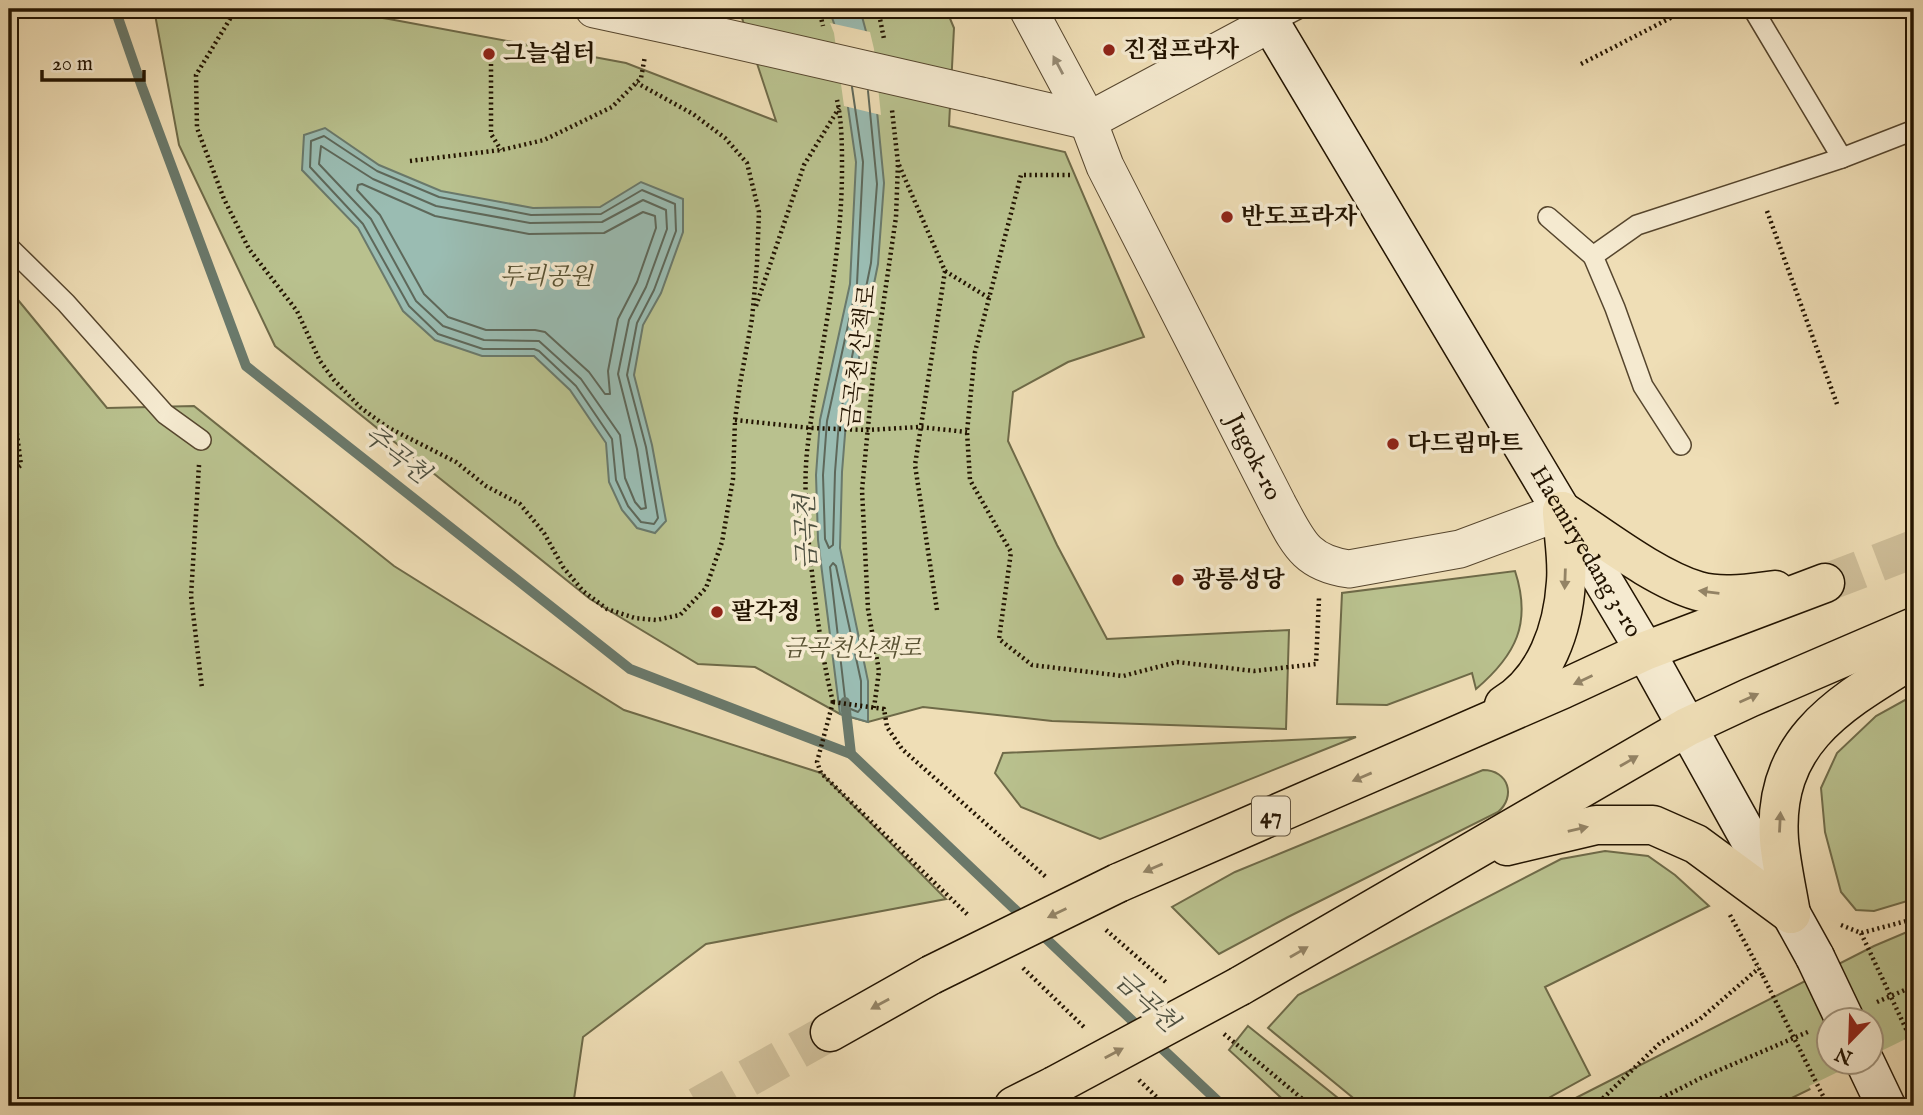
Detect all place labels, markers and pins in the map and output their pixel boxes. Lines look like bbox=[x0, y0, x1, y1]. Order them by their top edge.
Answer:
place label: 진접프라자 bbox=[1123, 35, 1240, 66]
place label: 그늘쉼터 bbox=[503, 39, 596, 70]
marker: 진접프라자 bbox=[1101, 42, 1117, 58]
marker: 그늘쉼터 bbox=[481, 46, 497, 62]
place label: 반도프라자 bbox=[1241, 202, 1358, 233]
marker: 반도프라자 bbox=[1219, 209, 1235, 225]
place label: 다드림마트 bbox=[1407, 429, 1523, 460]
marker: 다드림마트 bbox=[1385, 436, 1401, 452]
place label: 광릉성당 bbox=[1192, 565, 1286, 596]
marker: 광릉성당 bbox=[1170, 572, 1186, 588]
place label: 팔각정 bbox=[731, 597, 801, 628]
marker: 팔각정 bbox=[709, 604, 725, 620]

